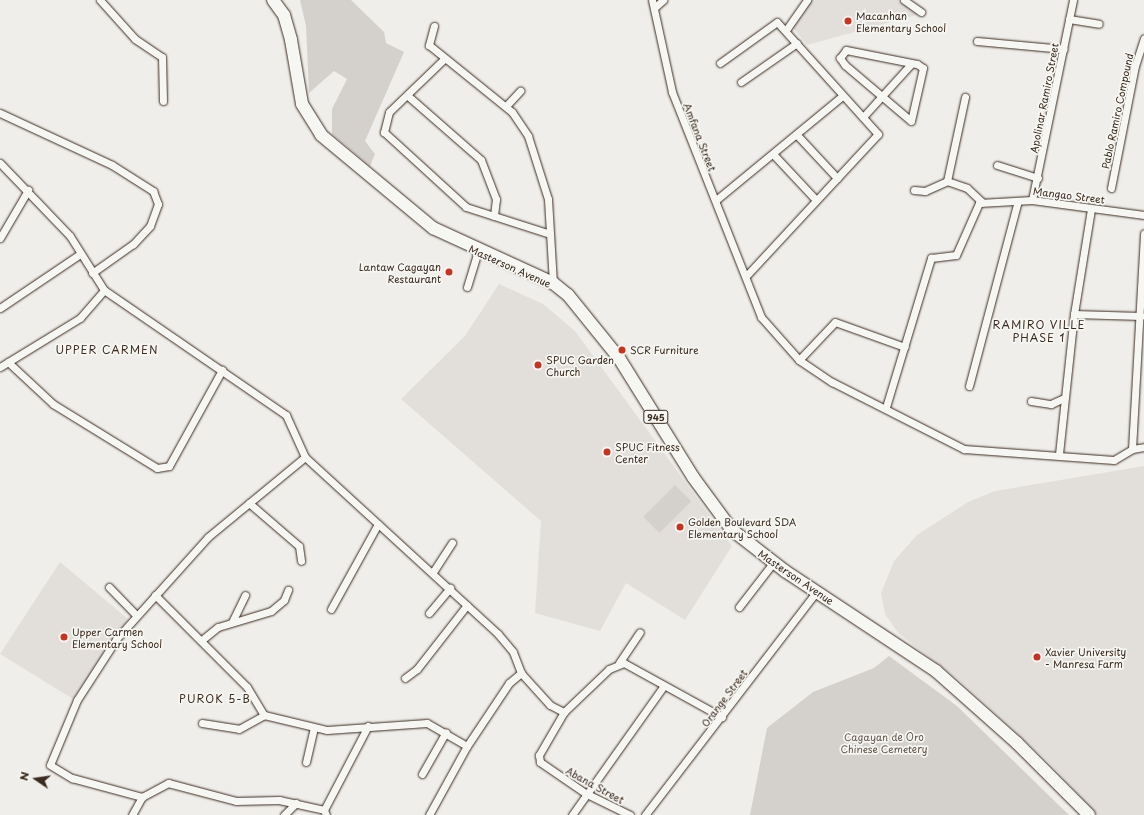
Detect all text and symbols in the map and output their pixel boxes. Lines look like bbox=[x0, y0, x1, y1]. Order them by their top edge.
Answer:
place label: Macanhan Elementary School bbox=[856, 9, 946, 32]
marker: Macanhan Elementary School bbox=[843, 16, 853, 26]
street label: Apolinar Ramiro Street bbox=[1027, 42, 1061, 154]
street label: Pablo Ramiro Compound bbox=[1099, 52, 1135, 170]
street label: Amfana Street bbox=[681, 101, 719, 173]
street label: Mangao Street bbox=[1032, 185, 1106, 205]
street label: Masterson Avenue bbox=[467, 243, 553, 289]
place label: Lantaw Cagayan Restaurant bbox=[359, 260, 441, 284]
marker: Lantaw Cagayan Restaurant bbox=[444, 267, 454, 277]
district label: RAMIRO VILLE PHASE 1 bbox=[993, 319, 1085, 345]
district label: UPPER CARMEN bbox=[56, 343, 158, 357]
place label: SCR Furniture bbox=[630, 344, 699, 356]
marker: SCR Furniture bbox=[617, 345, 627, 355]
place label: SPUC Garden Church bbox=[546, 353, 613, 376]
marker: SPUC Garden Church bbox=[533, 360, 543, 370]
road number: 945 bbox=[643, 410, 669, 424]
place label: SPUC Fitness Center bbox=[615, 440, 679, 464]
marker: SPUC Fitness Center bbox=[602, 447, 612, 457]
place label: Golden Boulevard SDA Elementary School bbox=[688, 515, 797, 538]
marker: Golden Boulevard SDA Elementary School bbox=[675, 522, 685, 532]
street label: Masterson Avenue bbox=[756, 547, 836, 607]
place label: Upper Carmen Elementary School bbox=[72, 625, 162, 648]
marker: Upper Carmen Elementary School bbox=[59, 632, 69, 642]
place label: Xavier University - Manresa Farm bbox=[1045, 645, 1126, 668]
marker: Xavier University - Manresa Farm bbox=[1032, 652, 1042, 662]
street label: Orange Street bbox=[699, 667, 749, 729]
district label: PUROK 5-B bbox=[179, 692, 251, 706]
park label: Cagayan de Oro Chinese Cemetery bbox=[840, 730, 928, 754]
north arrow bbox=[16, 759, 56, 799]
street label: Abana Street bbox=[564, 764, 626, 806]
text: N bbox=[15, 770, 33, 782]

